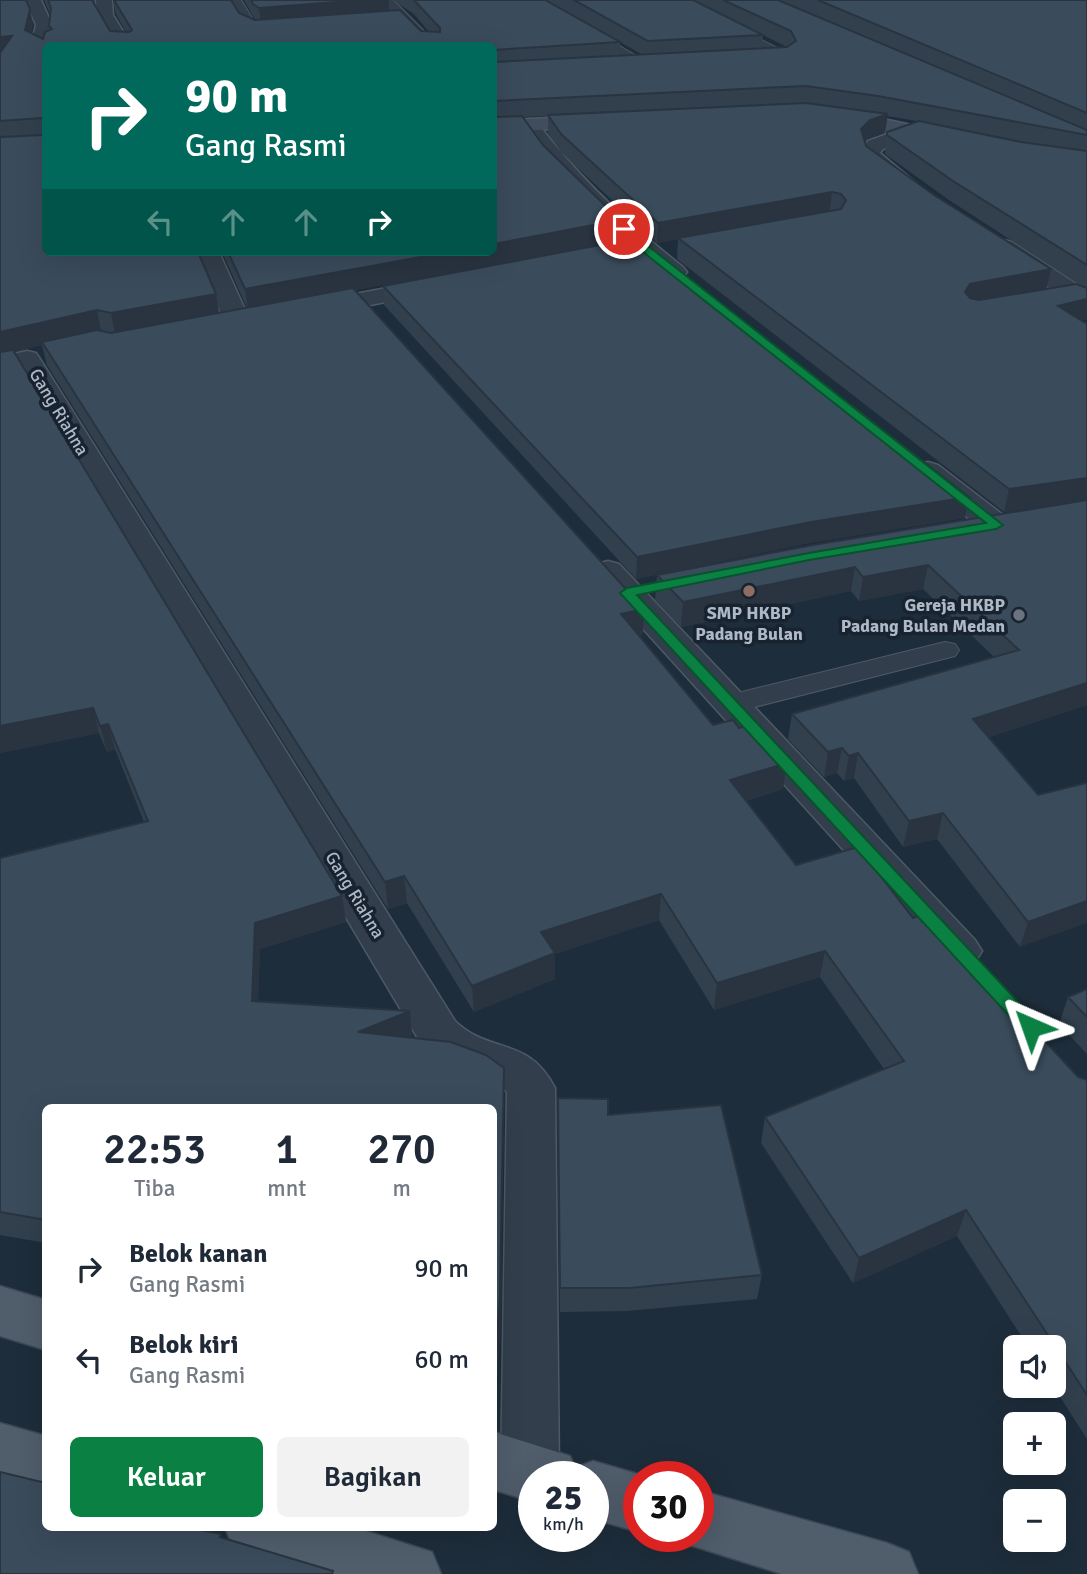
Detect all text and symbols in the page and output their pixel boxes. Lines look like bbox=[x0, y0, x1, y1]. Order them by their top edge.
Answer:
text: 90 m bbox=[185, 66, 288, 126]
icon: right bbox=[70, 70, 161, 161]
text: Gang Rasmi bbox=[185, 126, 347, 165]
pin bbox=[594, 199, 654, 259]
icon: left bbox=[141, 203, 179, 241]
icon: ahead bbox=[214, 203, 252, 241]
icon: ahead bbox=[287, 203, 325, 241]
icon: right bbox=[360, 203, 398, 241]
icon: arrive bbox=[605, 210, 643, 248]
street label: Gang Riahna bbox=[24, 365, 94, 459]
marker: SMP HKBP Padang Bulan bbox=[741, 583, 757, 599]
place label: Gereja HKBP Padang Bulan Medan bbox=[841, 594, 1005, 637]
place label: SMP HKBP Padang Bulan bbox=[695, 602, 803, 645]
marker: Gereja HKBP Padang Bulan Medan bbox=[1011, 607, 1027, 623]
street label: Gang Riahna bbox=[320, 848, 390, 942]
position arrow bbox=[994, 990, 1068, 1064]
text: 22:53 bbox=[103, 1124, 206, 1175]
text: 1 bbox=[275, 1124, 298, 1175]
text: 270 bbox=[368, 1124, 436, 1175]
text: Tiba bbox=[134, 1174, 175, 1203]
text: mnt bbox=[267, 1174, 306, 1203]
text: m bbox=[392, 1174, 411, 1203]
text: Belok kanan bbox=[129, 1238, 267, 1270]
icon: right bbox=[70, 1250, 108, 1288]
text: 90 m bbox=[414, 1253, 469, 1285]
text: Gang Rasmi bbox=[129, 1270, 245, 1299]
text: Belok kiri bbox=[129, 1329, 238, 1361]
map controls bbox=[1003, 1335, 1066, 1552]
button: sound bbox=[1003, 1335, 1066, 1398]
icon: left bbox=[70, 1341, 108, 1379]
text: 60 m bbox=[414, 1344, 469, 1376]
text: Gang Rasmi bbox=[129, 1361, 245, 1390]
button: + bbox=[1003, 1412, 1066, 1475]
button: Keluar bbox=[70, 1437, 263, 1517]
button: Bagikan bbox=[277, 1437, 469, 1517]
speed limit sign: 30 bbox=[623, 1461, 714, 1552]
text: 25 bbox=[545, 1476, 582, 1519]
button: − bbox=[1003, 1489, 1066, 1552]
text: km/h bbox=[543, 1513, 584, 1535]

